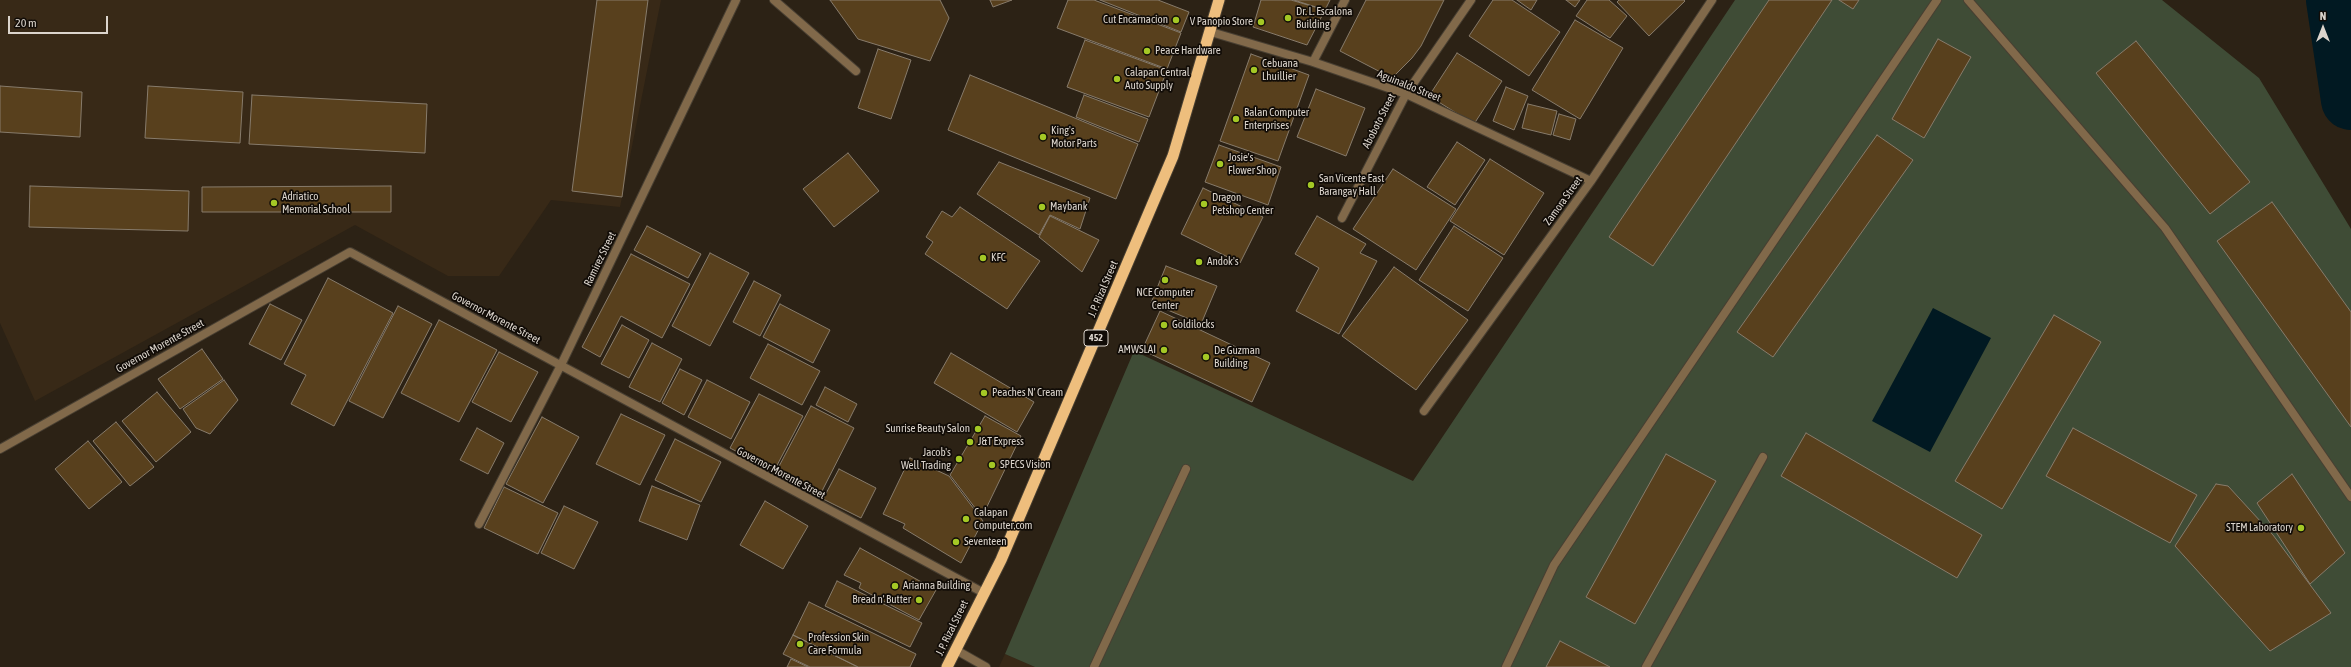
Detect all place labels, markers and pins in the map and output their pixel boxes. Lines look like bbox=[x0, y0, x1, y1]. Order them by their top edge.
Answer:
place label: Dr. L. Escalona Building bbox=[1296, 5, 1352, 31]
place label: Cut Encarnacion bbox=[1103, 13, 1168, 27]
marker: Dr. L. Escalona Building bbox=[1283, 13, 1293, 23]
marker: Cut Encarnacion bbox=[1171, 15, 1181, 25]
place label: V Panopio Store bbox=[1190, 15, 1253, 29]
marker: V Panopio Store bbox=[1256, 17, 1266, 27]
place label: Peace Hardware bbox=[1155, 44, 1221, 58]
marker: Peace Hardware bbox=[1142, 46, 1152, 56]
place label: Cebuana Lhuillier bbox=[1262, 57, 1298, 83]
marker: Cebuana Lhuillier bbox=[1249, 65, 1259, 75]
place label: Calapan Central Auto Supply bbox=[1125, 66, 1190, 92]
marker: Calapan Central Auto Supply bbox=[1112, 74, 1122, 84]
place label: Balan Computer Enterprises bbox=[1244, 106, 1309, 132]
marker: Balan Computer Enterprises bbox=[1231, 114, 1241, 124]
place label: King's Motor Parts bbox=[1051, 124, 1097, 150]
marker: King's Motor Parts bbox=[1038, 132, 1048, 142]
place label: Josie's Flower Shop bbox=[1228, 151, 1277, 177]
marker: Josie's Flower Shop bbox=[1215, 159, 1225, 169]
place label: San Vicente East Barangay Hall bbox=[1319, 172, 1384, 198]
marker: San Vicente East Barangay Hall bbox=[1306, 180, 1316, 190]
place label: Adriatico Memorial School bbox=[282, 190, 350, 216]
place label: Dragon Petshop Center bbox=[1212, 191, 1273, 217]
marker: Adriatico Memorial School bbox=[269, 198, 279, 208]
marker: Dragon Petshop Center bbox=[1199, 199, 1209, 209]
place label: Maybank bbox=[1050, 200, 1088, 214]
marker: Maybank bbox=[1037, 202, 1047, 212]
place label: KFC bbox=[991, 251, 1006, 265]
marker: KFC bbox=[978, 253, 988, 263]
place label: Andok's bbox=[1207, 255, 1239, 269]
marker: Andok's bbox=[1194, 257, 1204, 267]
marker: NCE Computer Center bbox=[1160, 275, 1170, 285]
place label: NCE Computer Center bbox=[1136, 286, 1194, 312]
place label: Goldilocks bbox=[1172, 318, 1214, 332]
marker: Goldilocks bbox=[1159, 320, 1169, 330]
place label: AMWSLAI bbox=[1118, 343, 1156, 357]
place label: De Guzman Building bbox=[1214, 344, 1260, 370]
marker: AMWSLAI bbox=[1159, 345, 1169, 355]
marker: De Guzman Building bbox=[1201, 352, 1211, 362]
place label: Peaches N' Cream bbox=[992, 386, 1063, 400]
marker: Peaches N' Cream bbox=[979, 388, 989, 398]
place label: Sunrise Beauty Salon bbox=[886, 422, 970, 436]
marker: Sunrise Beauty Salon bbox=[973, 424, 983, 434]
place label: J&T Express bbox=[978, 435, 1024, 449]
marker: J&T Express bbox=[965, 437, 975, 447]
place label: Jacob's Well Trading bbox=[901, 446, 951, 472]
marker: Jacob's Well Trading bbox=[954, 454, 964, 464]
place label: SPECS Vision bbox=[1000, 458, 1051, 472]
marker: SPECS Vision bbox=[987, 460, 997, 470]
place label: Calapan Computer.com bbox=[974, 506, 1033, 532]
marker: Calapan Computer.com bbox=[961, 514, 971, 524]
place label: STEM Laboratory bbox=[2226, 521, 2293, 535]
marker: STEM Laboratory bbox=[2296, 523, 2306, 533]
place label: Seventeen bbox=[964, 535, 1007, 549]
marker: Seventeen bbox=[951, 537, 961, 547]
place label: Arianna Building bbox=[903, 579, 970, 593]
marker: Arianna Building bbox=[890, 581, 900, 591]
place label: Bread n' Butter bbox=[852, 593, 911, 607]
marker: Bread n' Butter bbox=[914, 595, 924, 605]
place label: Profession Skin Care Formula bbox=[808, 631, 869, 657]
marker: Profession Skin Care Formula bbox=[795, 639, 805, 649]

